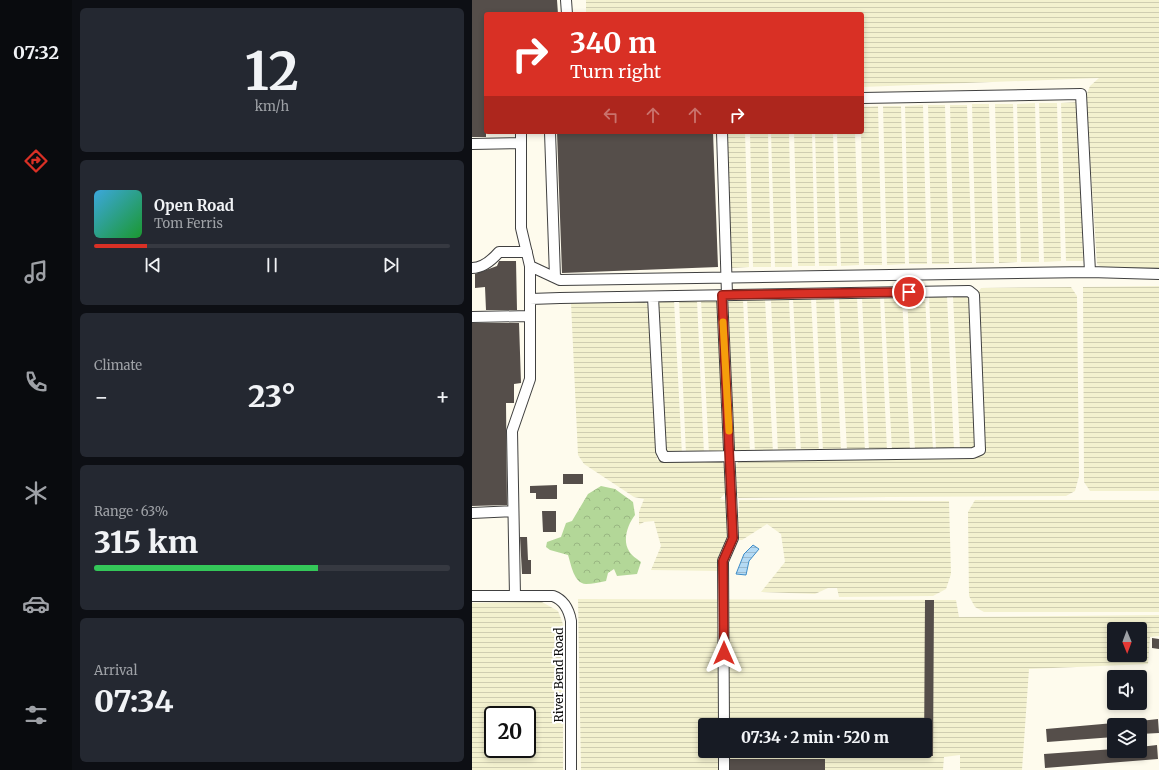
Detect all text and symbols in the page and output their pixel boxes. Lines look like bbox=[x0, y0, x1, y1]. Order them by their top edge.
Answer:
text: 340 m bbox=[570, 25, 656, 61]
icon: right bbox=[504, 28, 556, 80]
text: 12 bbox=[245, 39, 299, 104]
text: 07:32 bbox=[13, 41, 59, 64]
text: Turn right bbox=[570, 60, 661, 83]
text: km/h bbox=[255, 98, 289, 115]
icon: left bbox=[600, 104, 622, 126]
icon: ahead bbox=[642, 104, 664, 126]
icon: ahead bbox=[684, 104, 706, 126]
icon: right bbox=[726, 104, 748, 126]
icon: directions bbox=[22, 147, 50, 175]
text: Open Road bbox=[154, 196, 234, 215]
text: Tom Ferris bbox=[154, 215, 223, 232]
icon: previous bbox=[142, 254, 164, 276]
icon: pause bbox=[261, 254, 283, 276]
icon: next bbox=[380, 254, 402, 276]
icon: music bbox=[22, 258, 50, 286]
pin bbox=[892, 275, 926, 309]
icon: arrive bbox=[898, 281, 920, 303]
text: Climate bbox=[94, 357, 142, 374]
icon: phone bbox=[22, 368, 50, 396]
text: 23° bbox=[248, 377, 296, 415]
text: − bbox=[94, 383, 109, 411]
text: + bbox=[435, 383, 450, 411]
icon: climate bbox=[22, 479, 50, 507]
text: Range · 63% bbox=[94, 503, 168, 520]
text: 315 km bbox=[94, 523, 198, 561]
icon: car bbox=[22, 590, 50, 618]
north arrow bbox=[1107, 622, 1147, 662]
map controls bbox=[1107, 622, 1147, 758]
street label: River Bend Road bbox=[551, 627, 566, 723]
position arrow bbox=[703, 632, 745, 674]
text: Arrival bbox=[94, 662, 137, 679]
button: sound bbox=[1107, 670, 1147, 710]
text: 07:34 bbox=[94, 682, 173, 720]
icon: filters bbox=[22, 701, 50, 729]
speed limit sign: 20 bbox=[484, 706, 536, 758]
button: layers bbox=[1107, 718, 1147, 758]
text: 07:34 · 2 min · 520 m bbox=[741, 728, 889, 747]

